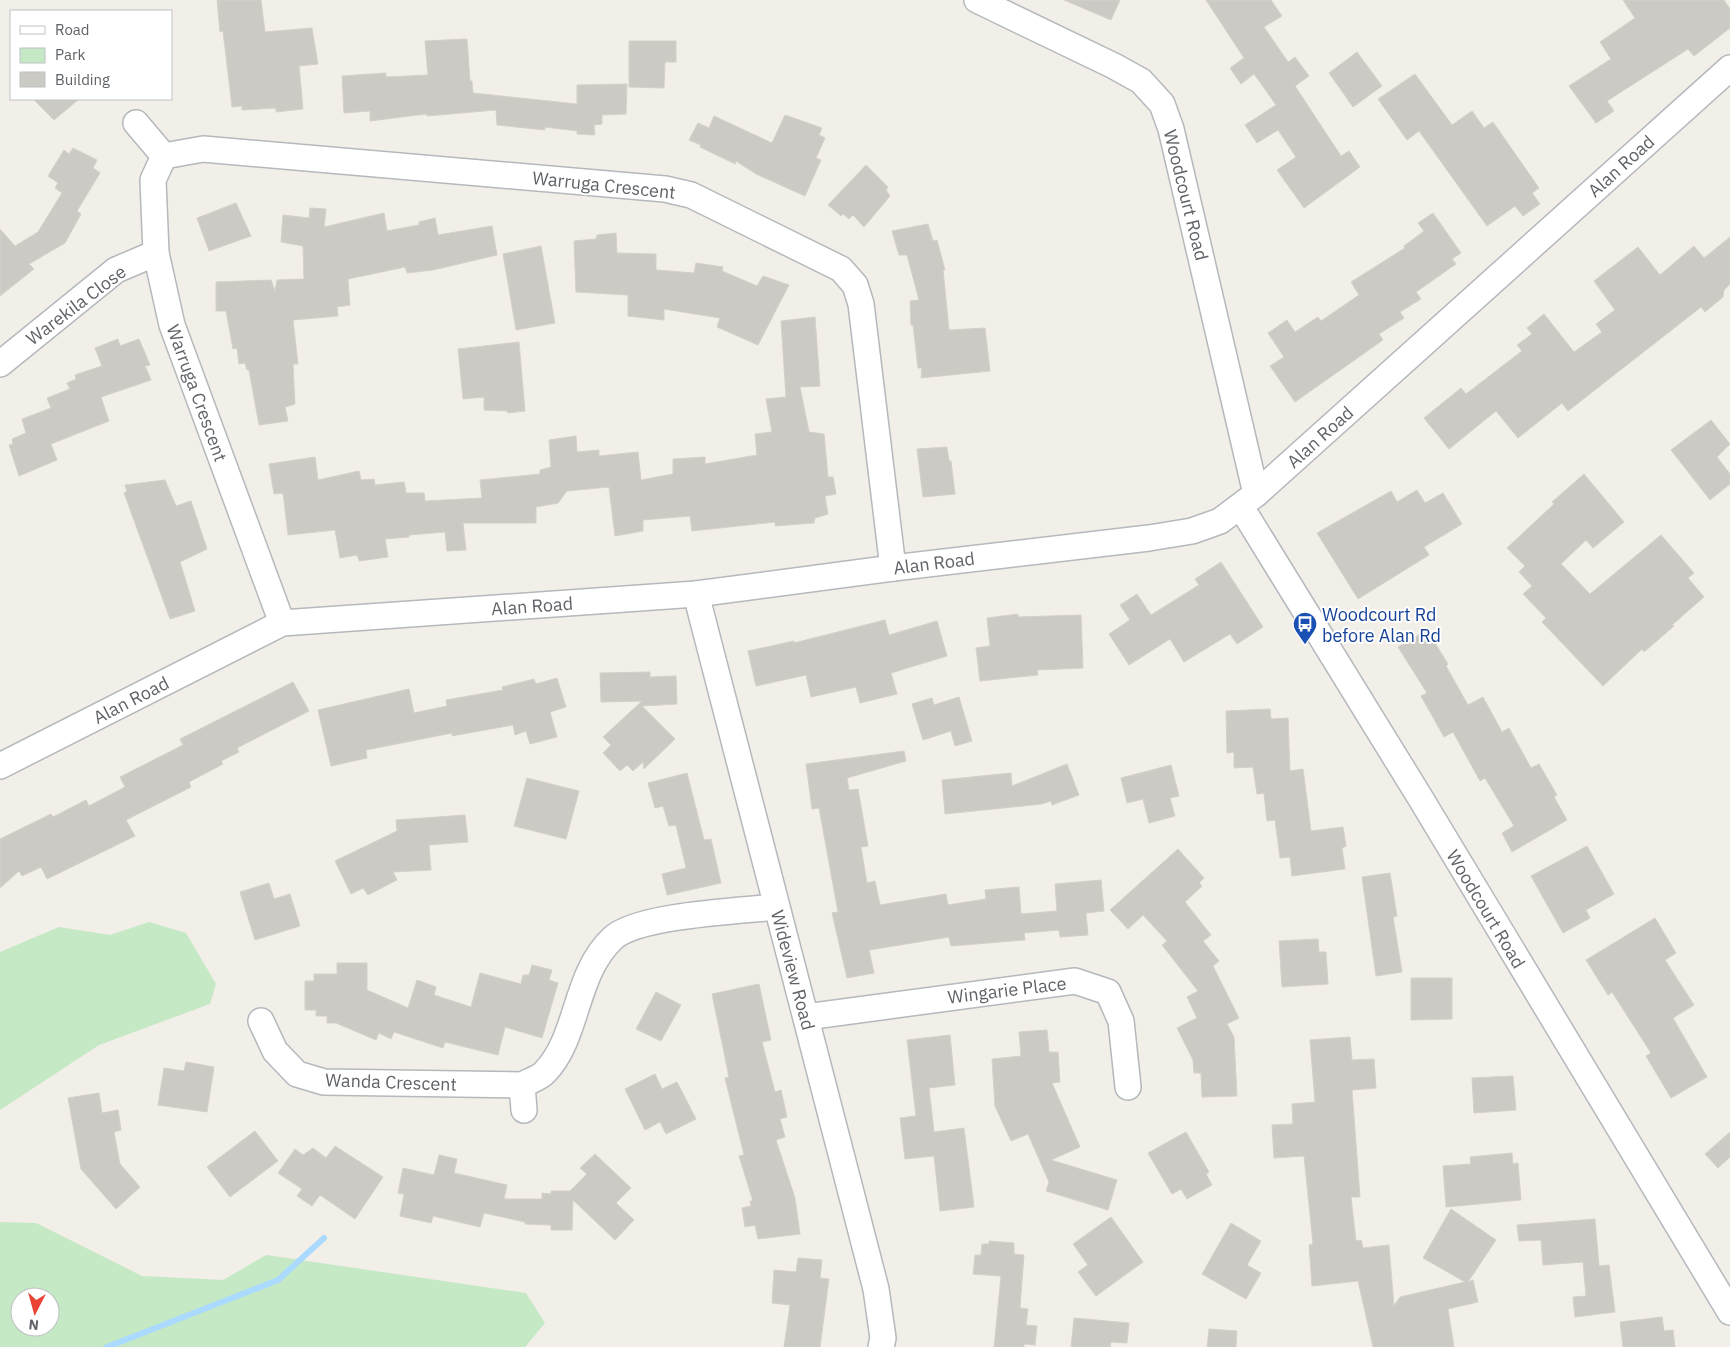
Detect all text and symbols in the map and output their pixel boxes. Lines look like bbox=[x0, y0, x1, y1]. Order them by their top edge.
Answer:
legend bbox=[10, 10, 172, 100]
text: Road bbox=[55, 20, 90, 39]
text: Park bbox=[55, 45, 85, 64]
text: Building bbox=[55, 70, 110, 89]
street label: Woodcourt Road bbox=[1159, 127, 1213, 263]
street label: Alan Road bbox=[1583, 130, 1659, 202]
street label: Warruga Crescent bbox=[531, 166, 677, 204]
street label: Warekila Close bbox=[21, 260, 131, 350]
street label: Warruga Crescent bbox=[162, 321, 232, 465]
street label: Alan Road bbox=[1282, 401, 1358, 473]
street label: Alan Road bbox=[892, 547, 976, 579]
street label: Alan Road bbox=[490, 592, 574, 620]
place label: Woodcourt Rd before Alan Rd bbox=[1322, 603, 1441, 647]
bus stop icon: Woodcourt Rd before Alan Rd bbox=[1292, 611, 1318, 645]
street label: Alan Road bbox=[89, 671, 173, 729]
street label: Woodcourt Road bbox=[1442, 846, 1530, 972]
street label: Wideview Road bbox=[766, 907, 820, 1033]
street label: Wingarie Place bbox=[946, 971, 1068, 1009]
street label: Wanda Crescent bbox=[325, 1068, 457, 1096]
north arrow bbox=[10, 1287, 60, 1337]
text: N bbox=[28, 1315, 40, 1334]

